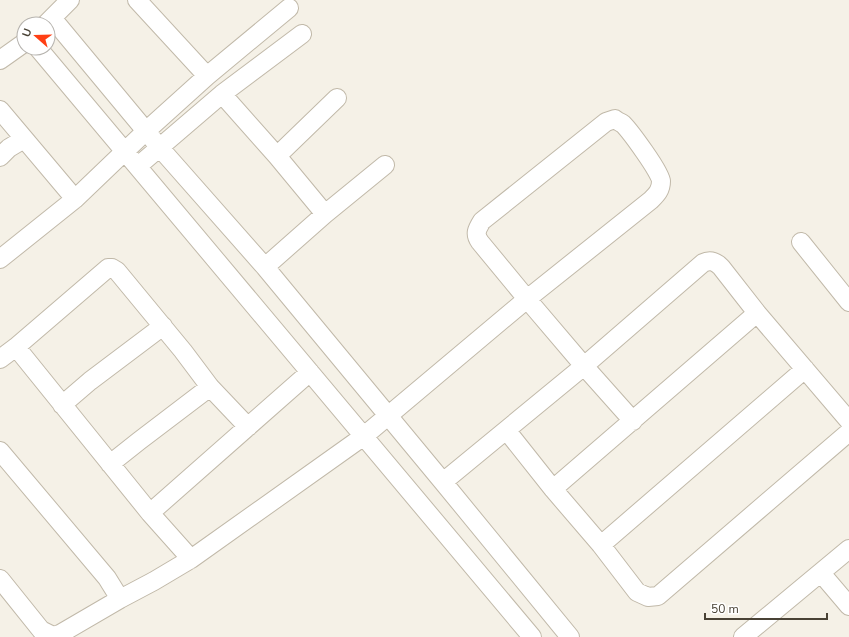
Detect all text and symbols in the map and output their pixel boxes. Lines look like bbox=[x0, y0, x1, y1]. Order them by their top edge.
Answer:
north arrow bbox=[16, 16, 56, 56]
text: U bbox=[19, 26, 36, 39]
scale bar bbox=[705, 595, 827, 621]
text: 50 m bbox=[711, 601, 739, 617]

